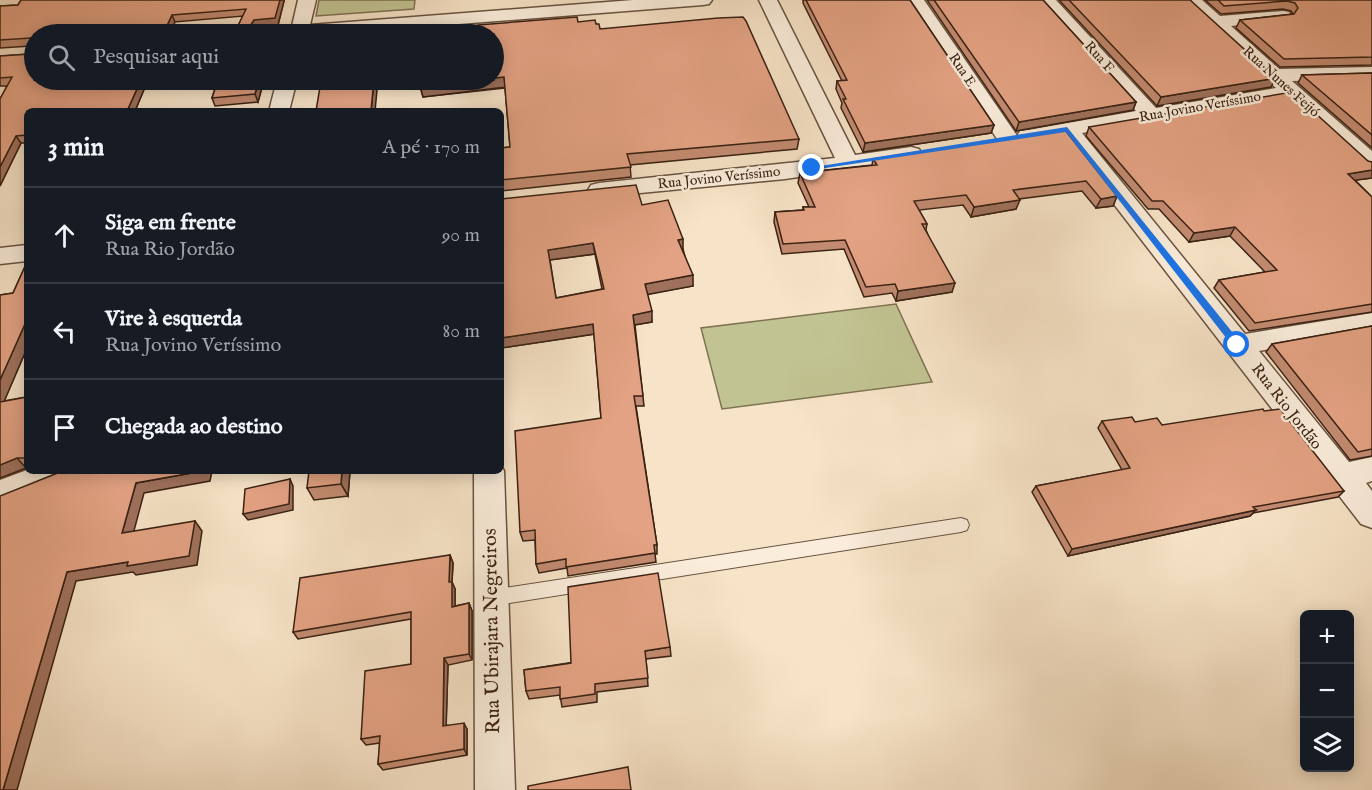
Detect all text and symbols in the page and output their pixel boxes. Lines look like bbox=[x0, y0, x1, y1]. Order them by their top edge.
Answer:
search box bbox=[24, 24, 504, 90]
street label: Rua F bbox=[1080, 38, 1118, 76]
icon: search bbox=[45, 41, 78, 74]
text: Pesquisar aqui bbox=[93, 43, 219, 71]
street label: Rua Nunes Feijó bbox=[1239, 43, 1324, 122]
street label: Rua E bbox=[944, 50, 980, 90]
street label: Rua Jovino Veríssimo bbox=[1138, 87, 1263, 127]
text: 3 min bbox=[48, 131, 104, 164]
text: A pé · 170 m bbox=[383, 135, 480, 160]
route end bbox=[798, 154, 824, 180]
street label: Rua Jovino Veríssimo bbox=[657, 163, 782, 193]
text: Siga em frente bbox=[105, 209, 236, 237]
icon: ahead bbox=[48, 219, 81, 252]
text: 90 m bbox=[442, 223, 480, 248]
text: Rua Rio Jordão bbox=[105, 237, 235, 262]
text: Vire à esquerda bbox=[105, 305, 242, 333]
icon: left bbox=[48, 315, 81, 348]
text: 80 m bbox=[443, 319, 480, 344]
route start bbox=[1223, 331, 1249, 357]
text: Rua Jovino Veríssimo bbox=[105, 333, 281, 358]
street label: Rua Rio Jordão bbox=[1246, 360, 1326, 454]
icon: arrive bbox=[48, 411, 81, 444]
text: Chegada ao destino bbox=[105, 413, 283, 441]
street label: Rua Ubirajara Negreiros bbox=[478, 528, 506, 734]
map controls bbox=[1300, 610, 1354, 772]
button: + bbox=[1300, 610, 1354, 664]
button: − bbox=[1300, 664, 1354, 718]
button: layers bbox=[1300, 718, 1354, 772]

